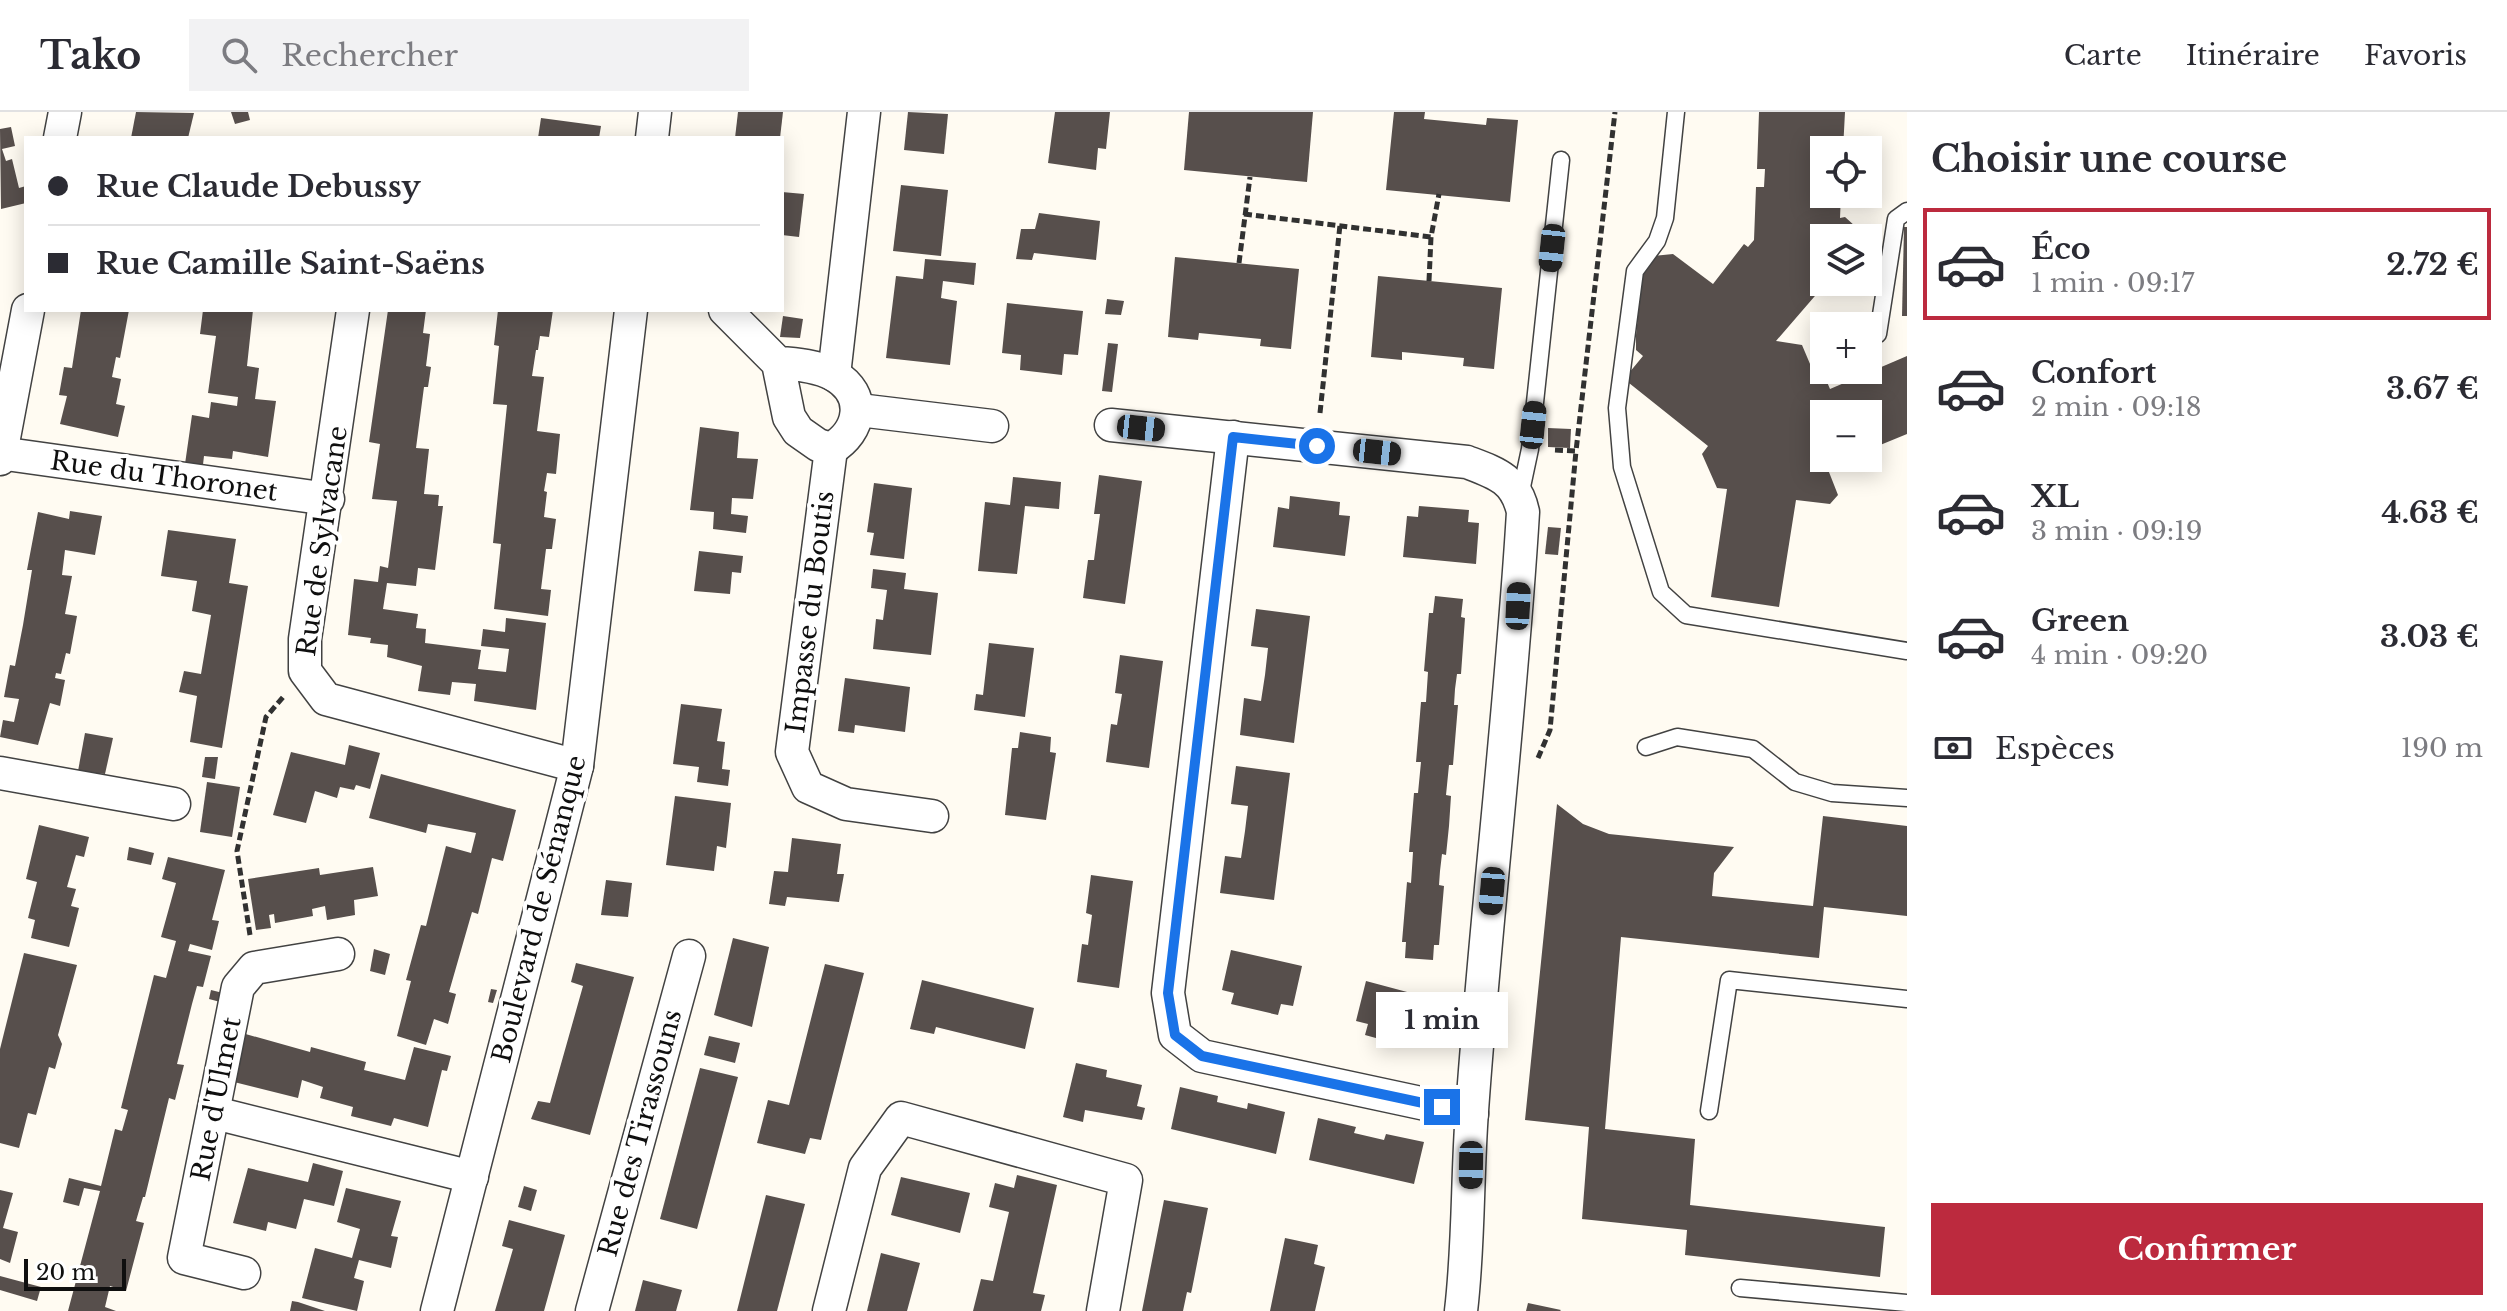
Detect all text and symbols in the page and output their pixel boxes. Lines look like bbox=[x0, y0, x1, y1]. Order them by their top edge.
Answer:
search box bbox=[189, 19, 749, 91]
text: Tako bbox=[40, 32, 141, 79]
icon: search bbox=[217, 33, 261, 77]
text: Rechercher bbox=[281, 37, 458, 74]
text: Carte bbox=[2064, 38, 2142, 73]
text: Itinéraire bbox=[2186, 38, 2320, 73]
text: Favoris bbox=[2364, 38, 2467, 73]
map controls bbox=[1810, 136, 1882, 472]
button: locate bbox=[1810, 136, 1882, 208]
text: Choisir une course bbox=[1931, 137, 2287, 182]
text: Rue Claude Debussy bbox=[96, 168, 421, 205]
car bbox=[1538, 223, 1566, 273]
button: layers bbox=[1810, 224, 1882, 296]
icon: car bbox=[1935, 228, 2007, 300]
text: Éco bbox=[2031, 230, 2091, 267]
text: Rue Camille Saint-Saëns bbox=[96, 245, 485, 282]
text: 2.72 € bbox=[2386, 246, 2479, 283]
text: 1 min · 09:17 bbox=[2031, 267, 2194, 299]
button: + bbox=[1810, 312, 1882, 384]
icon: car bbox=[1935, 352, 2007, 424]
text: Confort bbox=[2031, 354, 2156, 391]
text: 3.67 € bbox=[2386, 370, 2479, 407]
text: 2 min · 09:18 bbox=[2031, 391, 2202, 423]
car bbox=[1519, 400, 1547, 450]
button: − bbox=[1810, 400, 1882, 472]
car bbox=[1116, 414, 1166, 442]
street label: Rue de Sylvacane bbox=[290, 424, 354, 658]
route start bbox=[1299, 428, 1335, 464]
car bbox=[1352, 438, 1402, 466]
street label: Rue du Thoronet bbox=[48, 444, 280, 508]
icon: car bbox=[1935, 476, 2007, 548]
text: XL bbox=[2031, 478, 2079, 515]
street label: Impasse du Boutis bbox=[779, 489, 841, 735]
text: 4.63 € bbox=[2382, 494, 2479, 531]
text: 3 min · 09:19 bbox=[2031, 515, 2203, 547]
car bbox=[1505, 581, 1531, 631]
icon: car bbox=[1935, 600, 2007, 672]
text: Green bbox=[2031, 602, 2129, 639]
text: 3.03 € bbox=[2380, 618, 2479, 655]
text: 4 min · 09:20 bbox=[2031, 639, 2208, 671]
icon: cash bbox=[1931, 726, 1975, 770]
text: Espèces bbox=[1995, 730, 2115, 767]
text: 190 m bbox=[2401, 732, 2483, 764]
street label: Boulevard de Sénanque bbox=[485, 752, 593, 1066]
car bbox=[1478, 866, 1506, 916]
callout: 1 min bbox=[1376, 991, 1508, 1047]
text: 1 min bbox=[1404, 1004, 1480, 1036]
street label: Rue des Tirassouns bbox=[592, 1006, 688, 1260]
street label: Rue d'Ulmet bbox=[184, 1014, 248, 1184]
route end bbox=[1424, 1089, 1460, 1125]
car bbox=[1459, 1141, 1483, 1189]
button: Confirmer bbox=[1931, 1203, 2483, 1295]
scale bar bbox=[24, 1255, 126, 1291]
text: 20 m bbox=[36, 1259, 95, 1286]

